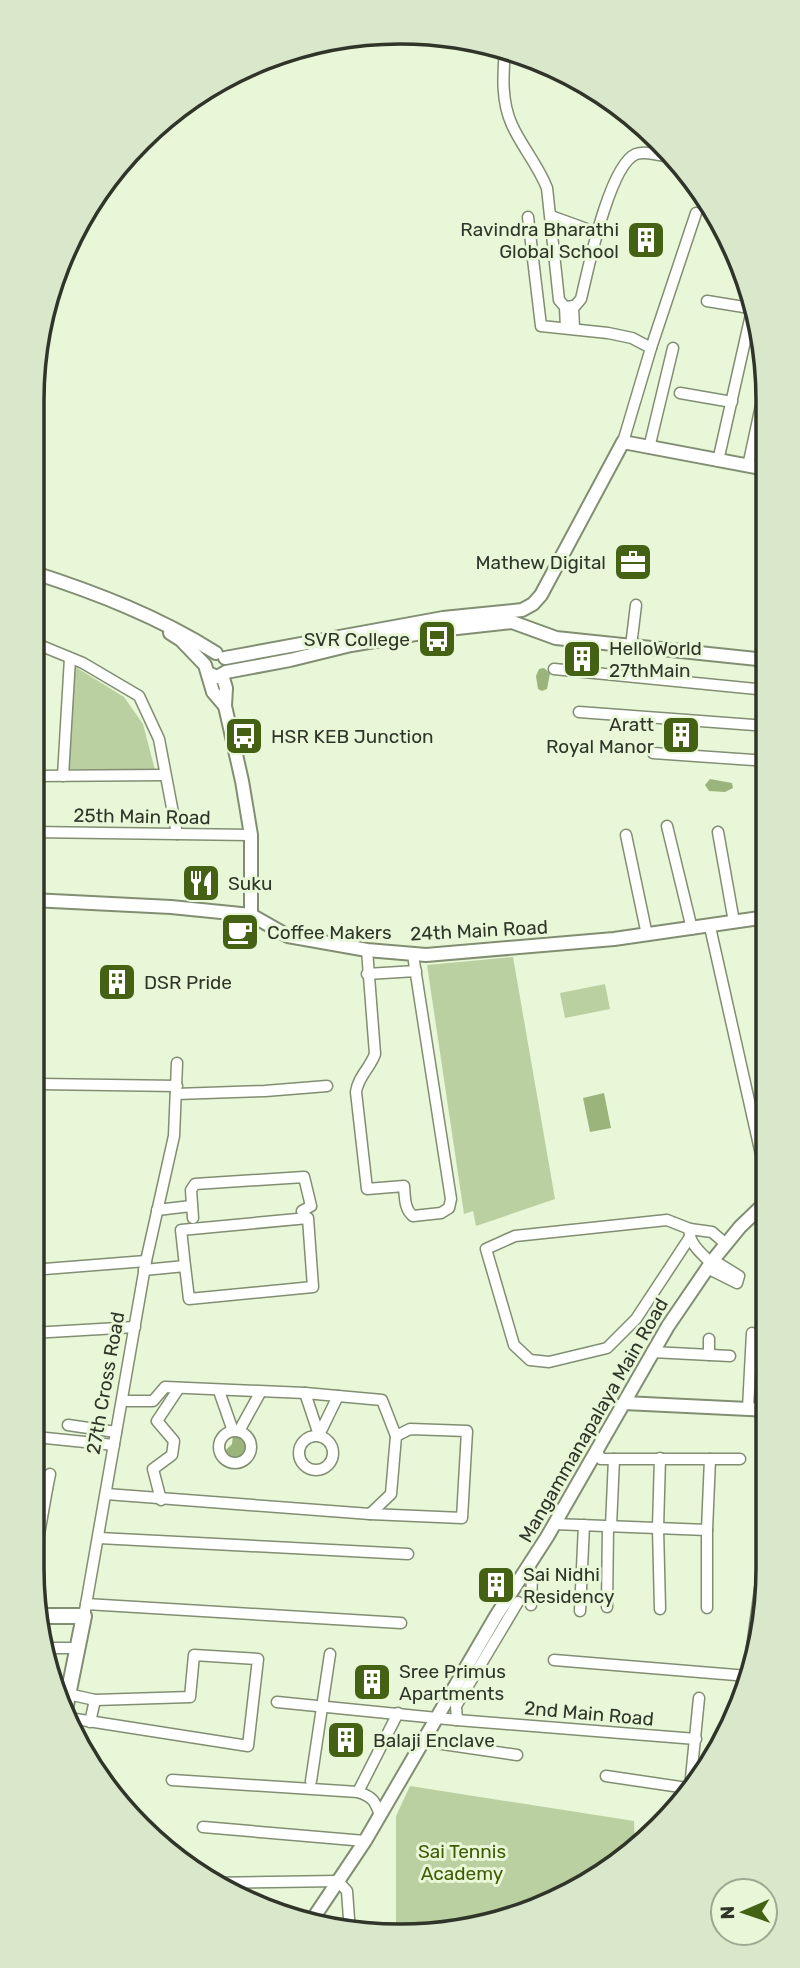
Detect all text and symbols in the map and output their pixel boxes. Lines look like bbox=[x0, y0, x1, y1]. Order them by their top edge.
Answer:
place label: Ravindra Bharathi Global School bbox=[460, 218, 619, 263]
building icon: Ravindra Bharathi Global School bbox=[625, 219, 667, 261]
office icon: Mathew Digital bbox=[612, 541, 654, 583]
place label: Mathew Digital bbox=[476, 551, 606, 574]
bus stop icon: SVR College bbox=[416, 618, 458, 660]
place label: SVR College bbox=[304, 628, 410, 651]
place label: HelloWorld 27thMain bbox=[609, 637, 702, 682]
building icon: HelloWorld 27thMain bbox=[561, 638, 603, 680]
place label: Aratt Royal Manor bbox=[546, 713, 655, 758]
building icon: Aratt Royal Manor bbox=[660, 714, 702, 756]
bus stop icon: HSR KEB Junction bbox=[223, 715, 265, 757]
place label: HSR KEB Junction bbox=[271, 725, 434, 748]
street label: 25th Main Road bbox=[73, 804, 211, 829]
restaurant icon: Suku bbox=[180, 862, 222, 904]
place label: Suku bbox=[228, 872, 272, 895]
cafe icon: Coffee Makers bbox=[219, 911, 261, 953]
street label: 24th Main Road bbox=[410, 915, 548, 946]
place label: Coffee Makers bbox=[267, 921, 392, 944]
building icon: DSR Pride bbox=[96, 961, 138, 1003]
place label: DSR Pride bbox=[144, 971, 232, 994]
street label: Mangammanapalaya Main Road bbox=[514, 1294, 673, 1547]
street label: 27th Cross Road bbox=[82, 1310, 129, 1456]
place label: Sai Nidhi Residency bbox=[523, 1563, 614, 1608]
building icon: Sai Nidhi Residency bbox=[475, 1564, 517, 1606]
place label: Sree Primus Apartments bbox=[399, 1660, 506, 1705]
building icon: Sree Primus Apartments bbox=[351, 1661, 393, 1703]
street label: 2nd Main Road bbox=[523, 1696, 655, 1731]
building icon: Balaji Enclave bbox=[325, 1719, 367, 1761]
place label: Balaji Enclave bbox=[373, 1729, 495, 1752]
park label: Sai Tennis Academy bbox=[418, 1840, 506, 1885]
north arrow bbox=[709, 1877, 779, 1947]
text: N bbox=[716, 1905, 739, 1920]

